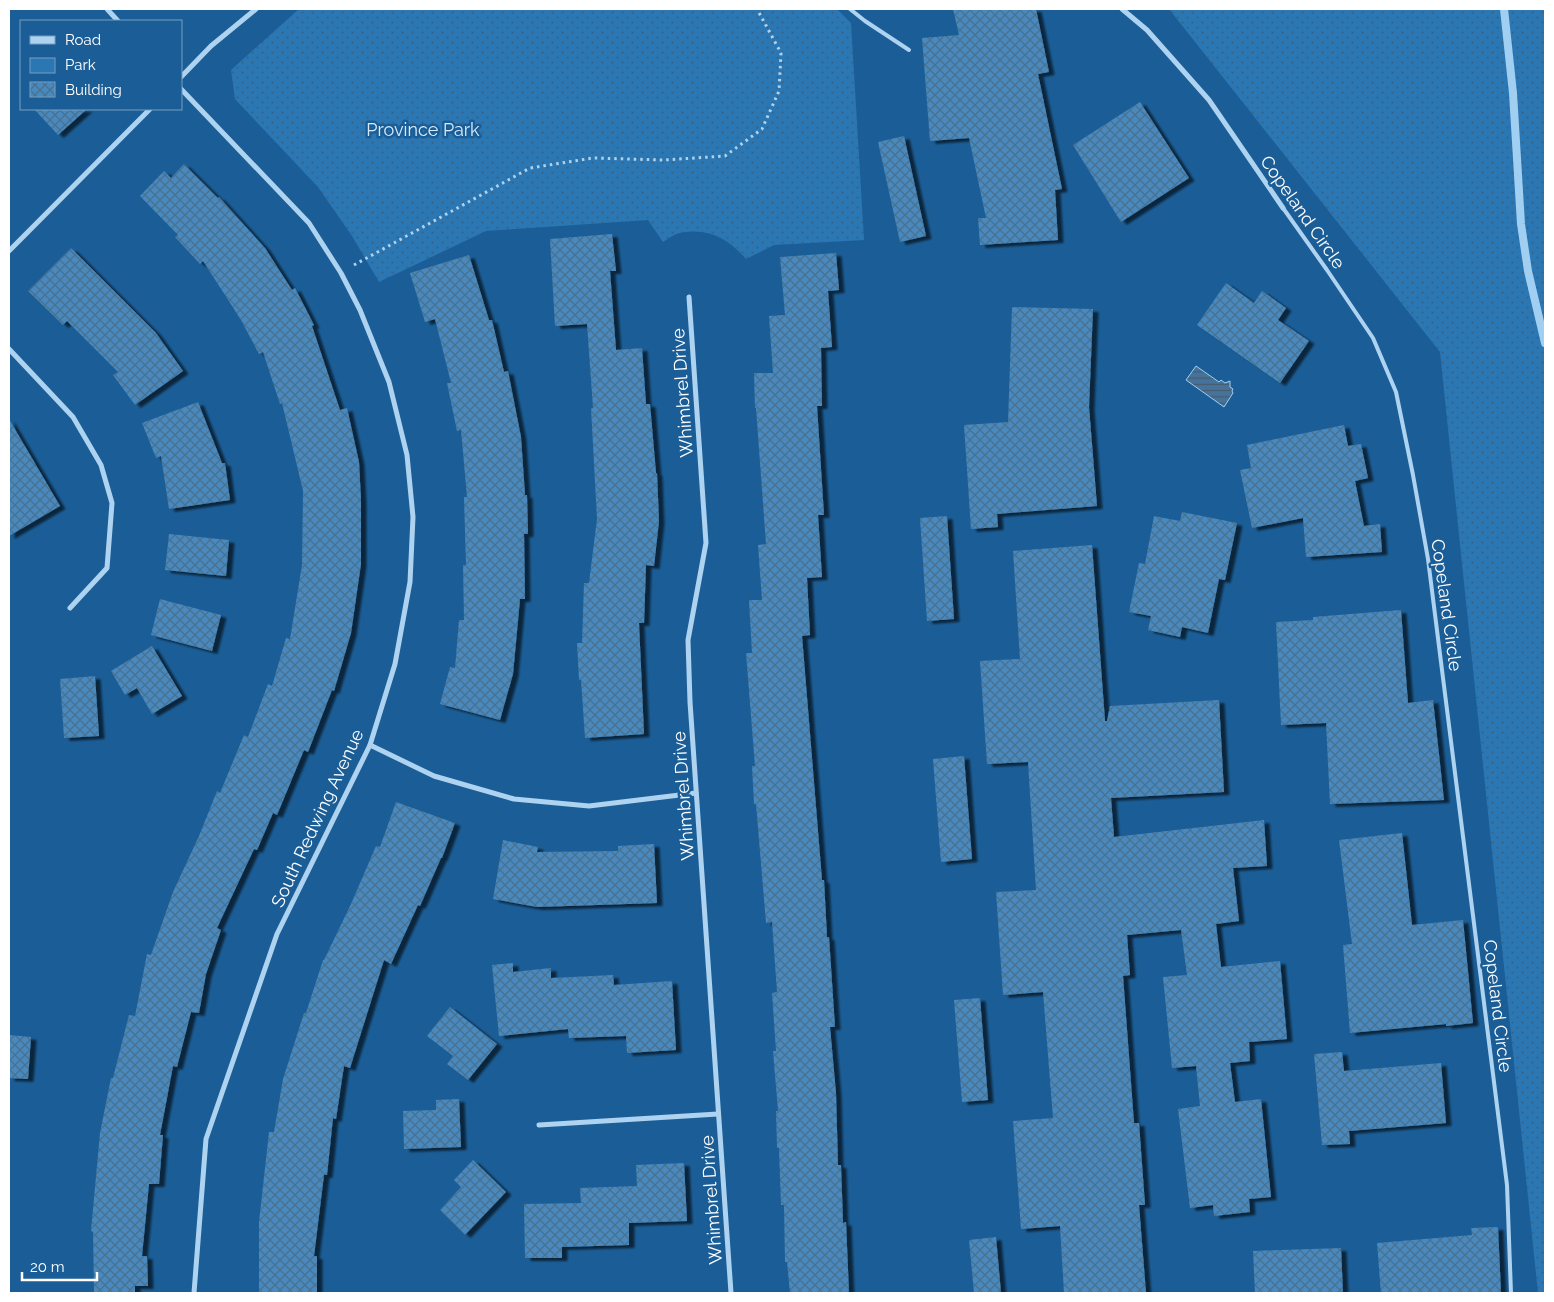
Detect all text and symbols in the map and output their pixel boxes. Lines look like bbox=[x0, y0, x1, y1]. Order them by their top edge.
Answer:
legend bbox=[20, 20, 182, 110]
text: Road bbox=[65, 31, 101, 49]
text: Park bbox=[65, 56, 96, 74]
text: Building bbox=[65, 81, 122, 99]
park label: Province Park bbox=[366, 119, 480, 140]
street label: Copeland Circle bbox=[1256, 151, 1350, 273]
street label: Whimbrel Drive bbox=[667, 327, 697, 458]
street label: Copeland Circle bbox=[1427, 538, 1467, 673]
street label: South Redwing Avenue bbox=[266, 725, 368, 910]
street label: Whimbrel Drive bbox=[668, 730, 698, 861]
street label: Copeland Circle bbox=[1479, 939, 1517, 1074]
street label: Whimbrel Drive bbox=[696, 1134, 726, 1265]
scale bar bbox=[22, 1250, 98, 1282]
text: 20 m bbox=[30, 1258, 65, 1276]

